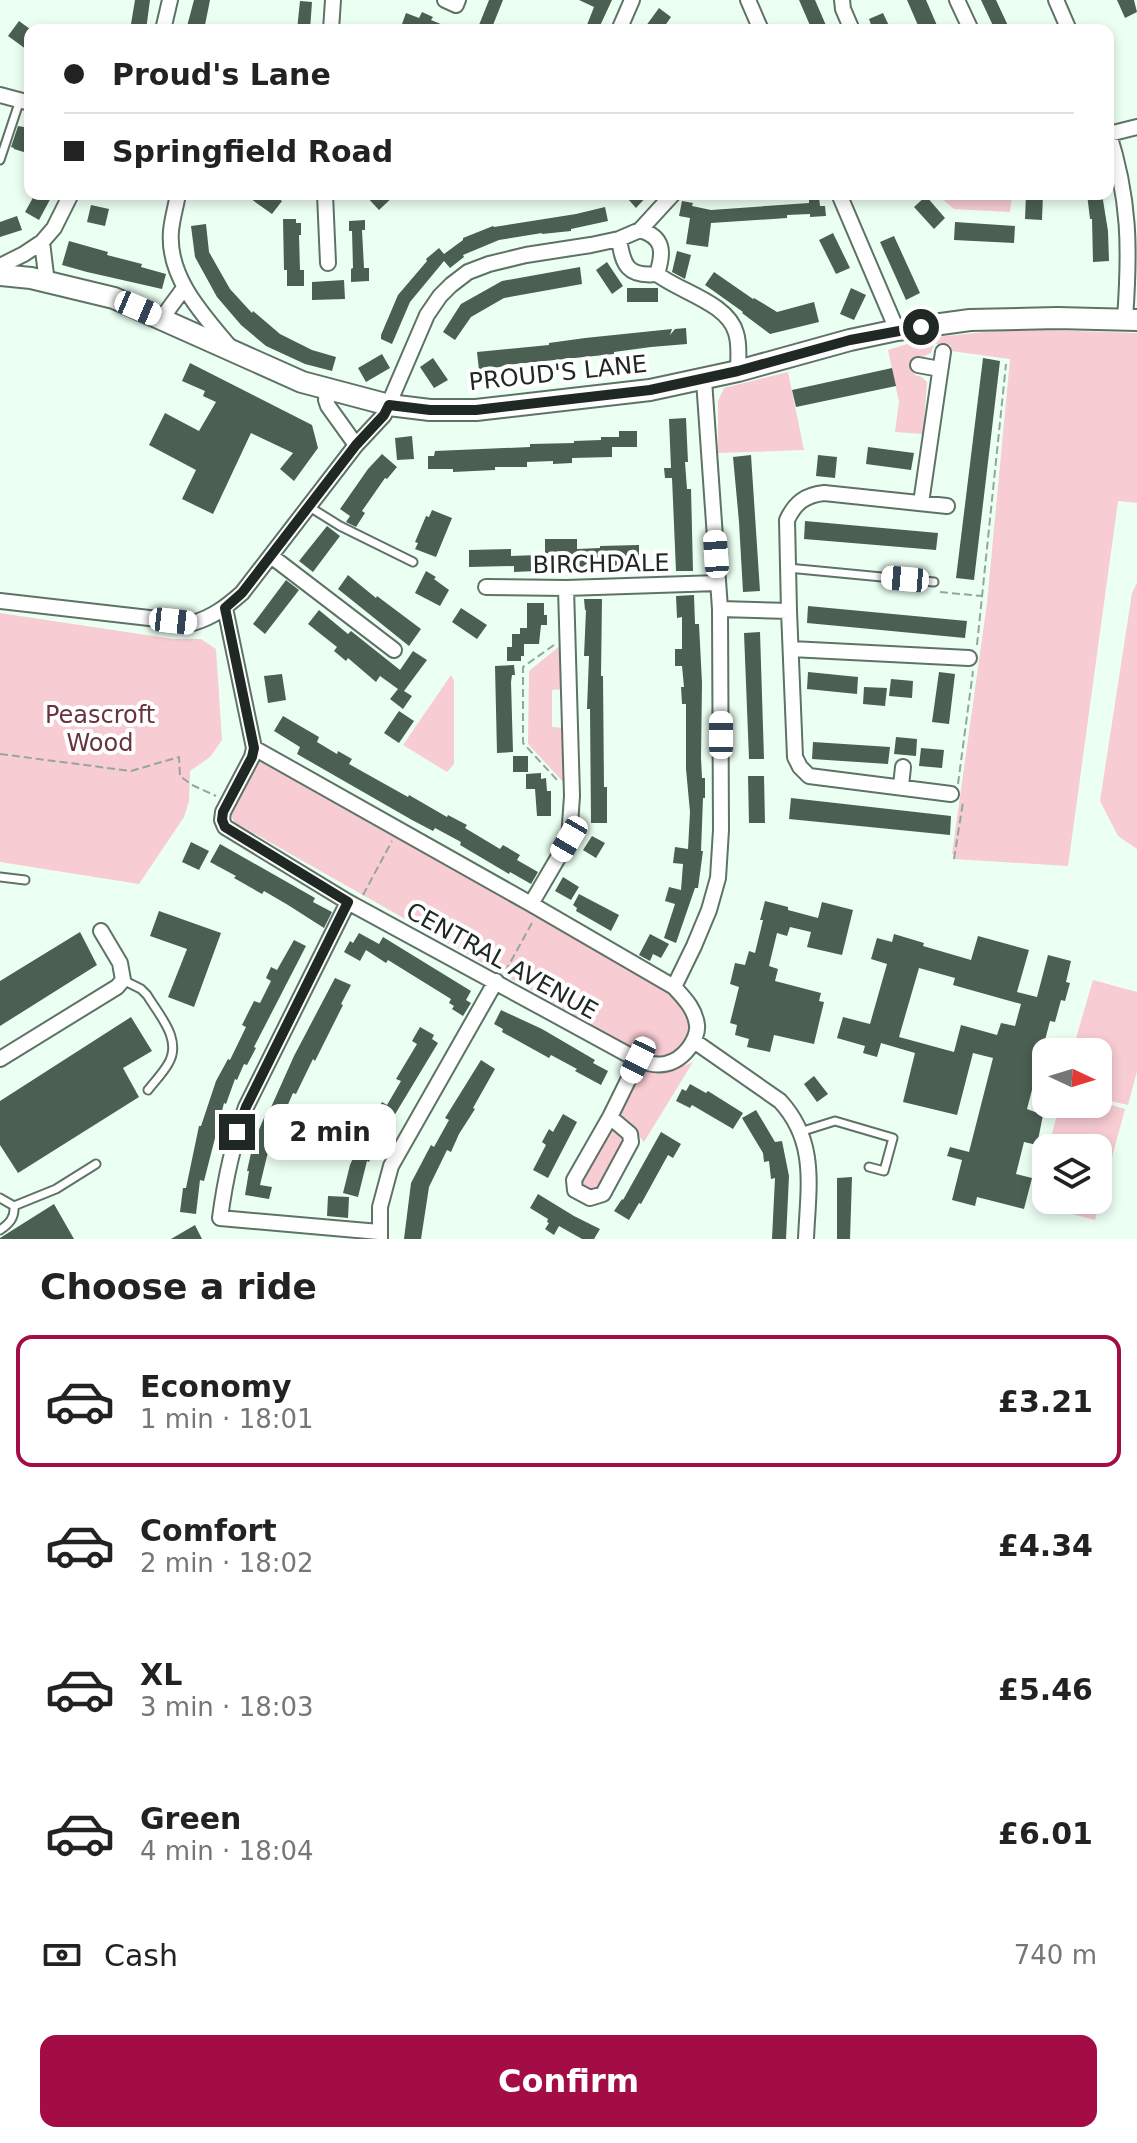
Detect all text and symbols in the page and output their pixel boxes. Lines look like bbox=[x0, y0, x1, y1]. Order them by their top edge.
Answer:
text: Proud's Lane bbox=[112, 57, 331, 92]
text: Springfield Road bbox=[112, 134, 393, 169]
car bbox=[111, 288, 165, 328]
route start bbox=[903, 309, 939, 345]
street label: PROUD'S LANE bbox=[468, 350, 648, 396]
car bbox=[702, 529, 730, 579]
street label: BIRCHDALE bbox=[532, 549, 670, 579]
car bbox=[880, 565, 930, 593]
car bbox=[148, 607, 198, 635]
park label: Peascroft Wood bbox=[45, 701, 155, 757]
car bbox=[709, 711, 733, 759]
car bbox=[547, 812, 591, 866]
street label: CENTRAL AVENUE bbox=[401, 897, 603, 1025]
car bbox=[617, 1033, 659, 1087]
north arrow bbox=[1032, 1038, 1112, 1118]
map controls bbox=[1032, 1038, 1112, 1214]
callout: 2 min bbox=[265, 1104, 397, 1160]
route end bbox=[219, 1114, 255, 1150]
text: 2 min bbox=[289, 1117, 371, 1147]
button: layers bbox=[1032, 1134, 1112, 1214]
text: Choose a ride bbox=[40, 1266, 317, 1307]
icon: car bbox=[44, 1365, 116, 1437]
text: Economy bbox=[140, 1369, 292, 1404]
text: £3.21 bbox=[998, 1384, 1093, 1419]
text: 1 min · 18:01 bbox=[140, 1404, 314, 1434]
icon: car bbox=[44, 1509, 116, 1581]
text: Comfort bbox=[140, 1513, 277, 1548]
text: £4.34 bbox=[998, 1528, 1093, 1563]
text: 2 min · 18:02 bbox=[140, 1548, 314, 1578]
icon: car bbox=[44, 1653, 116, 1725]
text: XL bbox=[140, 1657, 182, 1692]
text: £5.46 bbox=[998, 1672, 1093, 1707]
text: 3 min · 18:03 bbox=[140, 1692, 314, 1722]
icon: car bbox=[44, 1797, 116, 1869]
text: Green bbox=[140, 1801, 241, 1836]
text: £6.01 bbox=[998, 1816, 1093, 1851]
text: 4 min · 18:04 bbox=[140, 1836, 314, 1866]
icon: cash bbox=[40, 1933, 84, 1977]
text: Cash bbox=[104, 1938, 178, 1973]
text: 740 m bbox=[1014, 1940, 1097, 1970]
button: Confirm bbox=[40, 2035, 1097, 2127]

